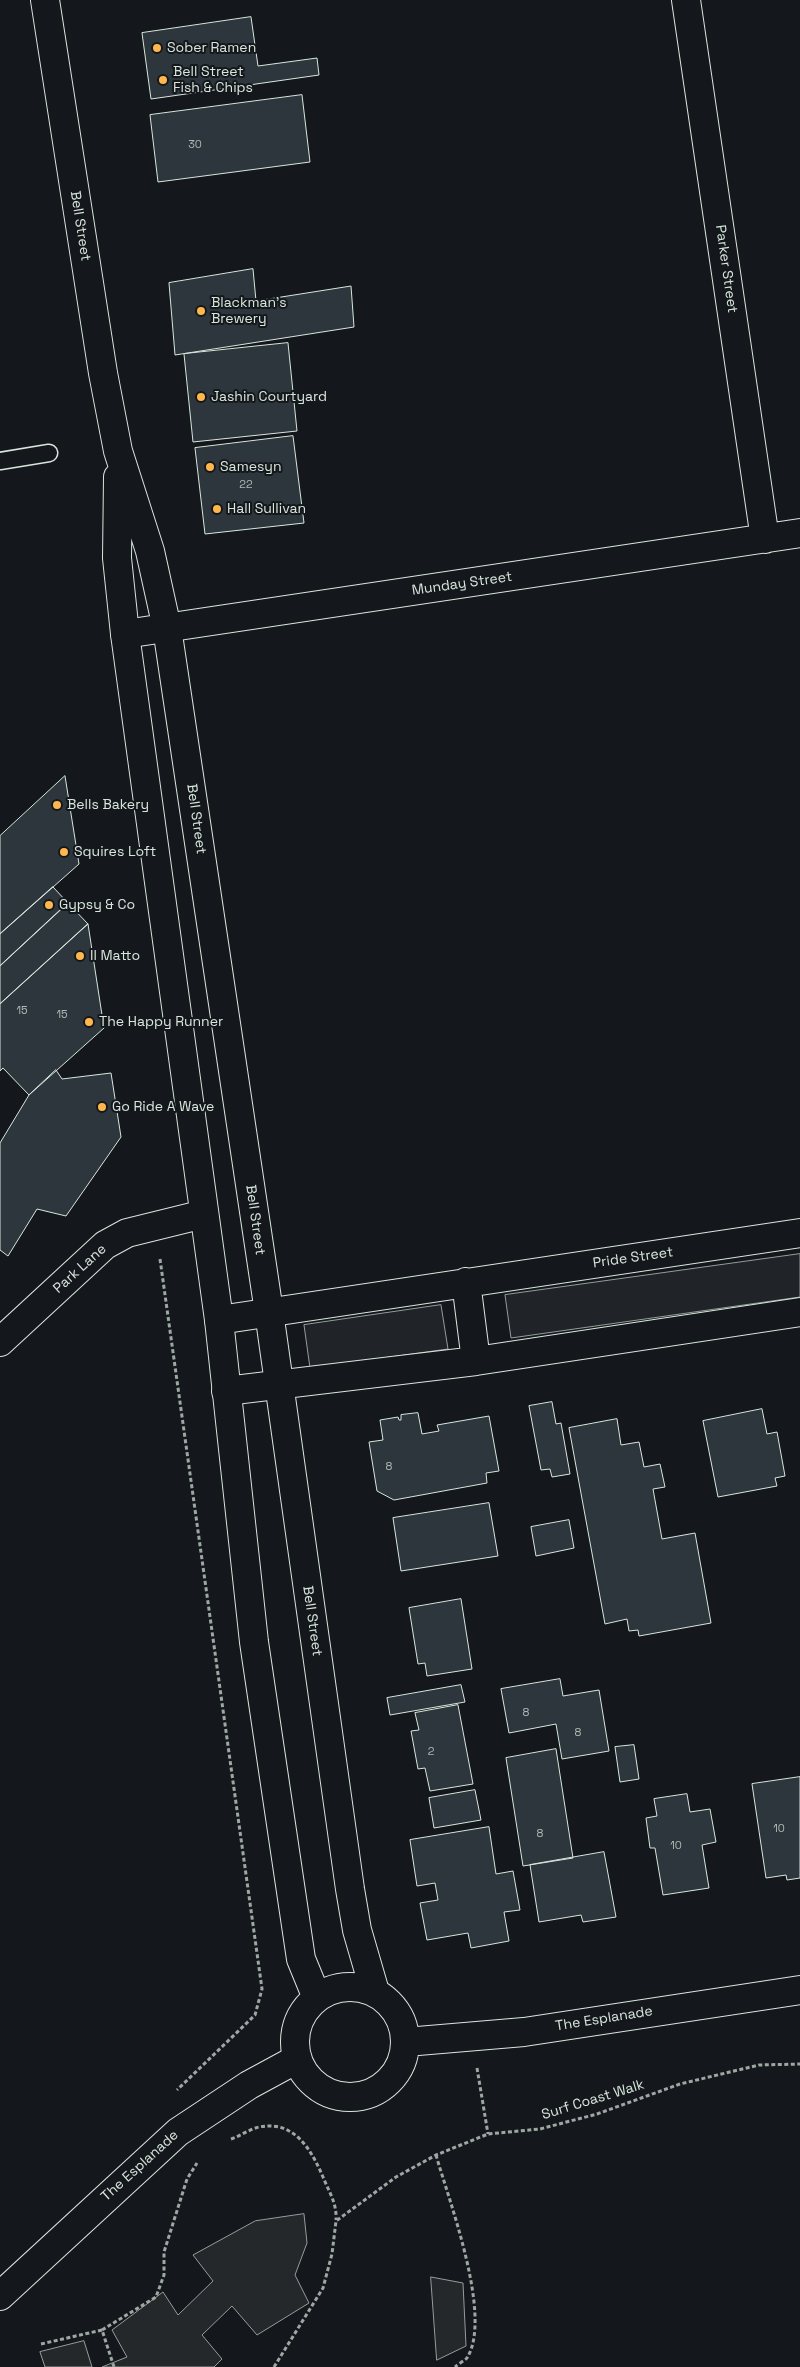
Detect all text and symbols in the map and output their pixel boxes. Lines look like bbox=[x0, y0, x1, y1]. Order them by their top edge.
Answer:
place label: Sober Ramen bbox=[167, 40, 256, 56]
marker: Sober Ramen bbox=[151, 42, 163, 54]
place label: Bell Street Fish & Chips bbox=[173, 64, 253, 96]
marker: Bell Street Fish & Chips bbox=[157, 74, 169, 86]
house number: 30 bbox=[188, 138, 202, 152]
street label: Bell Street bbox=[66, 190, 94, 262]
street label: Parker Street bbox=[712, 224, 740, 314]
place label: Blackman's Brewery bbox=[211, 295, 287, 328]
marker: Blackman's Brewery bbox=[195, 305, 207, 317]
place label: Jashin Courtyard bbox=[211, 389, 327, 405]
marker: Jashin Courtyard bbox=[195, 391, 207, 403]
place label: Samesyn bbox=[220, 459, 281, 475]
marker: Samesyn bbox=[204, 461, 216, 473]
house number: 22 bbox=[239, 478, 253, 492]
place label: Hall Sullivan bbox=[227, 501, 306, 517]
marker: Hall Sullivan bbox=[211, 503, 223, 515]
street label: Munday Street bbox=[411, 569, 513, 599]
street label: Bell Street bbox=[183, 783, 209, 855]
place label: Bells Bakery bbox=[67, 797, 149, 813]
marker: Bells Bakery bbox=[51, 799, 63, 811]
place label: Squires Loft bbox=[74, 844, 156, 860]
marker: Squires Loft bbox=[58, 846, 70, 858]
place label: Gypsy & Co bbox=[59, 897, 135, 913]
marker: Gypsy & Co bbox=[43, 899, 55, 911]
place label: Il Matto bbox=[90, 948, 140, 964]
marker: Il Matto bbox=[74, 950, 86, 962]
house number: 15 bbox=[16, 1004, 28, 1018]
house number: 15 bbox=[56, 1008, 68, 1022]
place label: The Happy Runner bbox=[99, 1014, 223, 1030]
marker: The Happy Runner bbox=[83, 1016, 95, 1028]
place label: Go Ride A Wave bbox=[112, 1099, 214, 1115]
marker: Go Ride A Wave bbox=[96, 1101, 108, 1113]
street label: Bell Street bbox=[242, 1184, 268, 1256]
street label: Park Lane bbox=[50, 1241, 110, 1297]
street label: Pride Street bbox=[592, 1244, 674, 1272]
house number: 8 bbox=[386, 1460, 392, 1474]
street label: Bell Street bbox=[299, 1585, 325, 1657]
house number: 8 bbox=[523, 1706, 529, 1720]
house number: 8 bbox=[575, 1726, 581, 1740]
house number: 2 bbox=[428, 1745, 434, 1759]
house number: 10 bbox=[773, 1822, 785, 1836]
house number: 8 bbox=[537, 1827, 543, 1841]
house number: 10 bbox=[670, 1839, 682, 1853]
street label: The Esplanade bbox=[554, 2003, 654, 2035]
street label: Surf Coast Walk bbox=[540, 2076, 646, 2124]
street label: The Esplanade bbox=[98, 2127, 182, 2205]

